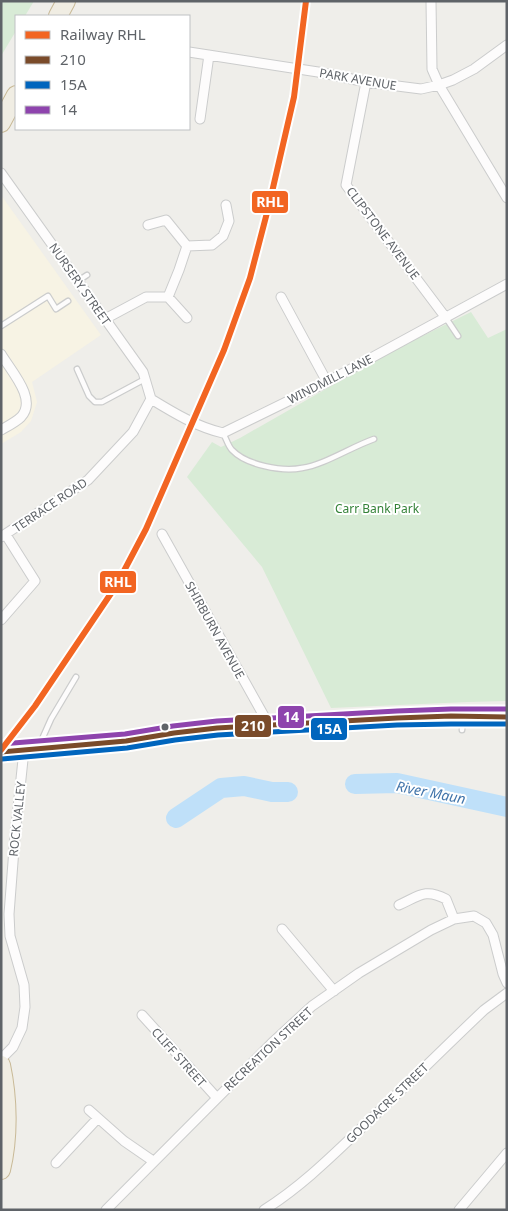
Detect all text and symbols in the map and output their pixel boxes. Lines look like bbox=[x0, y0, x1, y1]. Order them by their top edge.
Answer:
legend bbox=[15, 15, 190, 130]
text: Railway RHL bbox=[60, 24, 146, 44]
text: 210 bbox=[60, 49, 86, 69]
street label: PARK AVENUE bbox=[318, 64, 398, 94]
text: 15A bbox=[60, 74, 87, 94]
text: 14 bbox=[60, 99, 78, 119]
street label: CLIPSTONE AVENUE bbox=[342, 183, 424, 283]
line badge: RHL bbox=[251, 190, 289, 214]
text: RHL bbox=[256, 192, 284, 211]
street label: NURSERY STREET bbox=[45, 240, 115, 329]
street label: WINDMILL LANE bbox=[284, 350, 376, 408]
street label: TERRACE ROAD bbox=[10, 474, 91, 536]
park label: Carr Bank Park bbox=[335, 500, 420, 517]
line badge: RHL bbox=[99, 570, 137, 594]
text: RHL bbox=[104, 572, 132, 591]
street label: SHIRBURN AVENUE bbox=[181, 578, 249, 682]
line badge: 14 bbox=[277, 705, 305, 729]
text: 14 bbox=[283, 707, 299, 726]
line badge: 210 bbox=[234, 714, 272, 738]
text: 210 bbox=[241, 716, 265, 735]
line badge: 15A bbox=[310, 717, 348, 741]
text: 15A bbox=[316, 719, 342, 738]
unlabelled marker bbox=[160, 722, 170, 732]
water label: River Maun bbox=[395, 776, 467, 808]
street label: ROCK VALLEY bbox=[5, 780, 29, 857]
street label: RECREATION STREET bbox=[220, 1003, 316, 1095]
street label: CLIFF STREET bbox=[148, 1024, 210, 1091]
street label: GOODACRE STREET bbox=[342, 1059, 432, 1147]

